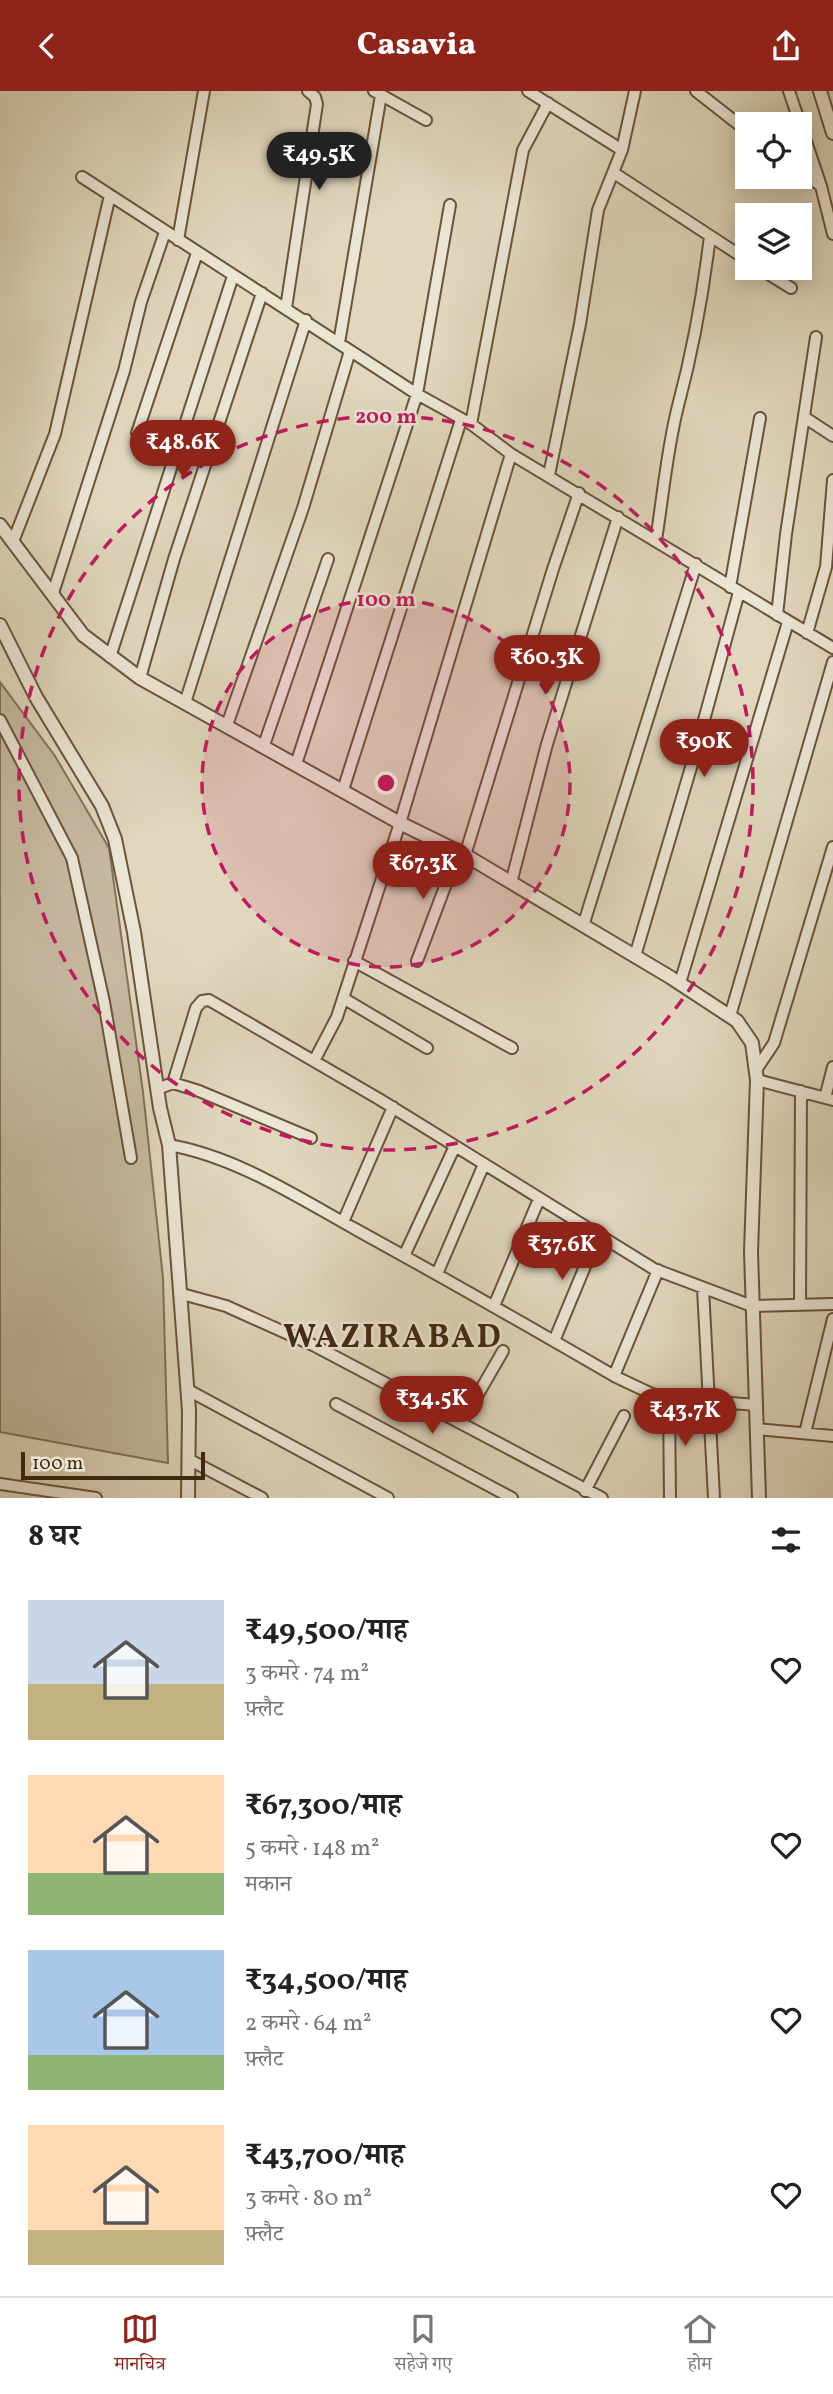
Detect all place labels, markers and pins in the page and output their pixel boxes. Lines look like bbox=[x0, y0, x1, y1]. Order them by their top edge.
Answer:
pin: ₹49.5K bbox=[262, 133, 376, 192]
pin: ₹48.6K bbox=[126, 421, 240, 480]
pin: ₹60.3K bbox=[490, 635, 604, 695]
pin: ₹90K bbox=[663, 719, 745, 779]
centre of rings bbox=[374, 771, 398, 795]
pin: ₹67.3K bbox=[366, 841, 480, 901]
pin: ₹37.6K bbox=[505, 1223, 619, 1282]
pin: ₹34.5K bbox=[375, 1377, 489, 1436]
pin: ₹43.7K bbox=[628, 1389, 742, 1448]

